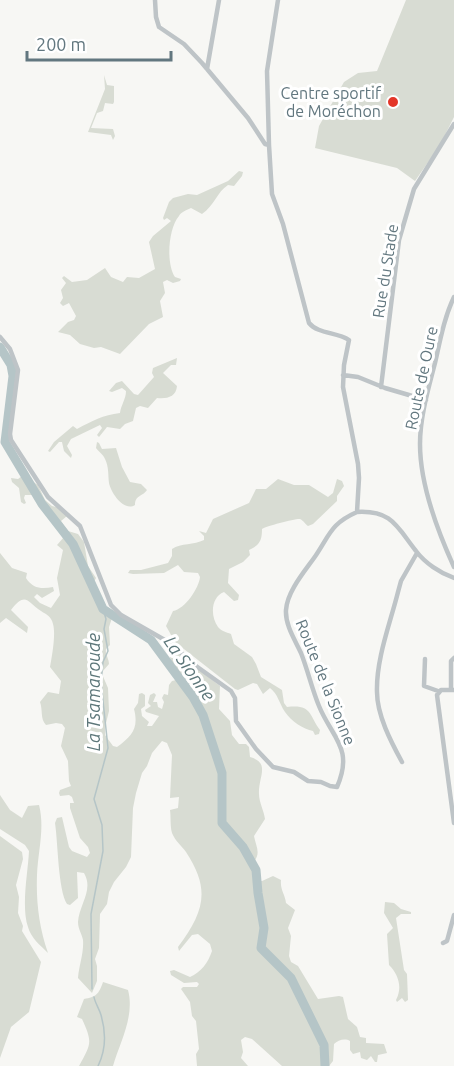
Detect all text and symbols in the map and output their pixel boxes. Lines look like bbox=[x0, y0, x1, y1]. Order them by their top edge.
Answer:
scale bar bbox=[27, 24, 171, 62]
text: 200 m bbox=[36, 34, 86, 54]
place label: Centre sportif de Moréchon bbox=[280, 84, 382, 120]
marker: Centre sportif de Moréchon bbox=[386, 95, 400, 109]
street label: Rue du Stade bbox=[369, 223, 401, 319]
street label: Route de Oure bbox=[401, 325, 441, 431]
street label: Route de la Sionne bbox=[293, 617, 359, 747]
water label: La Sionne bbox=[160, 632, 220, 704]
water label: La Tsamaroude bbox=[83, 633, 103, 751]

